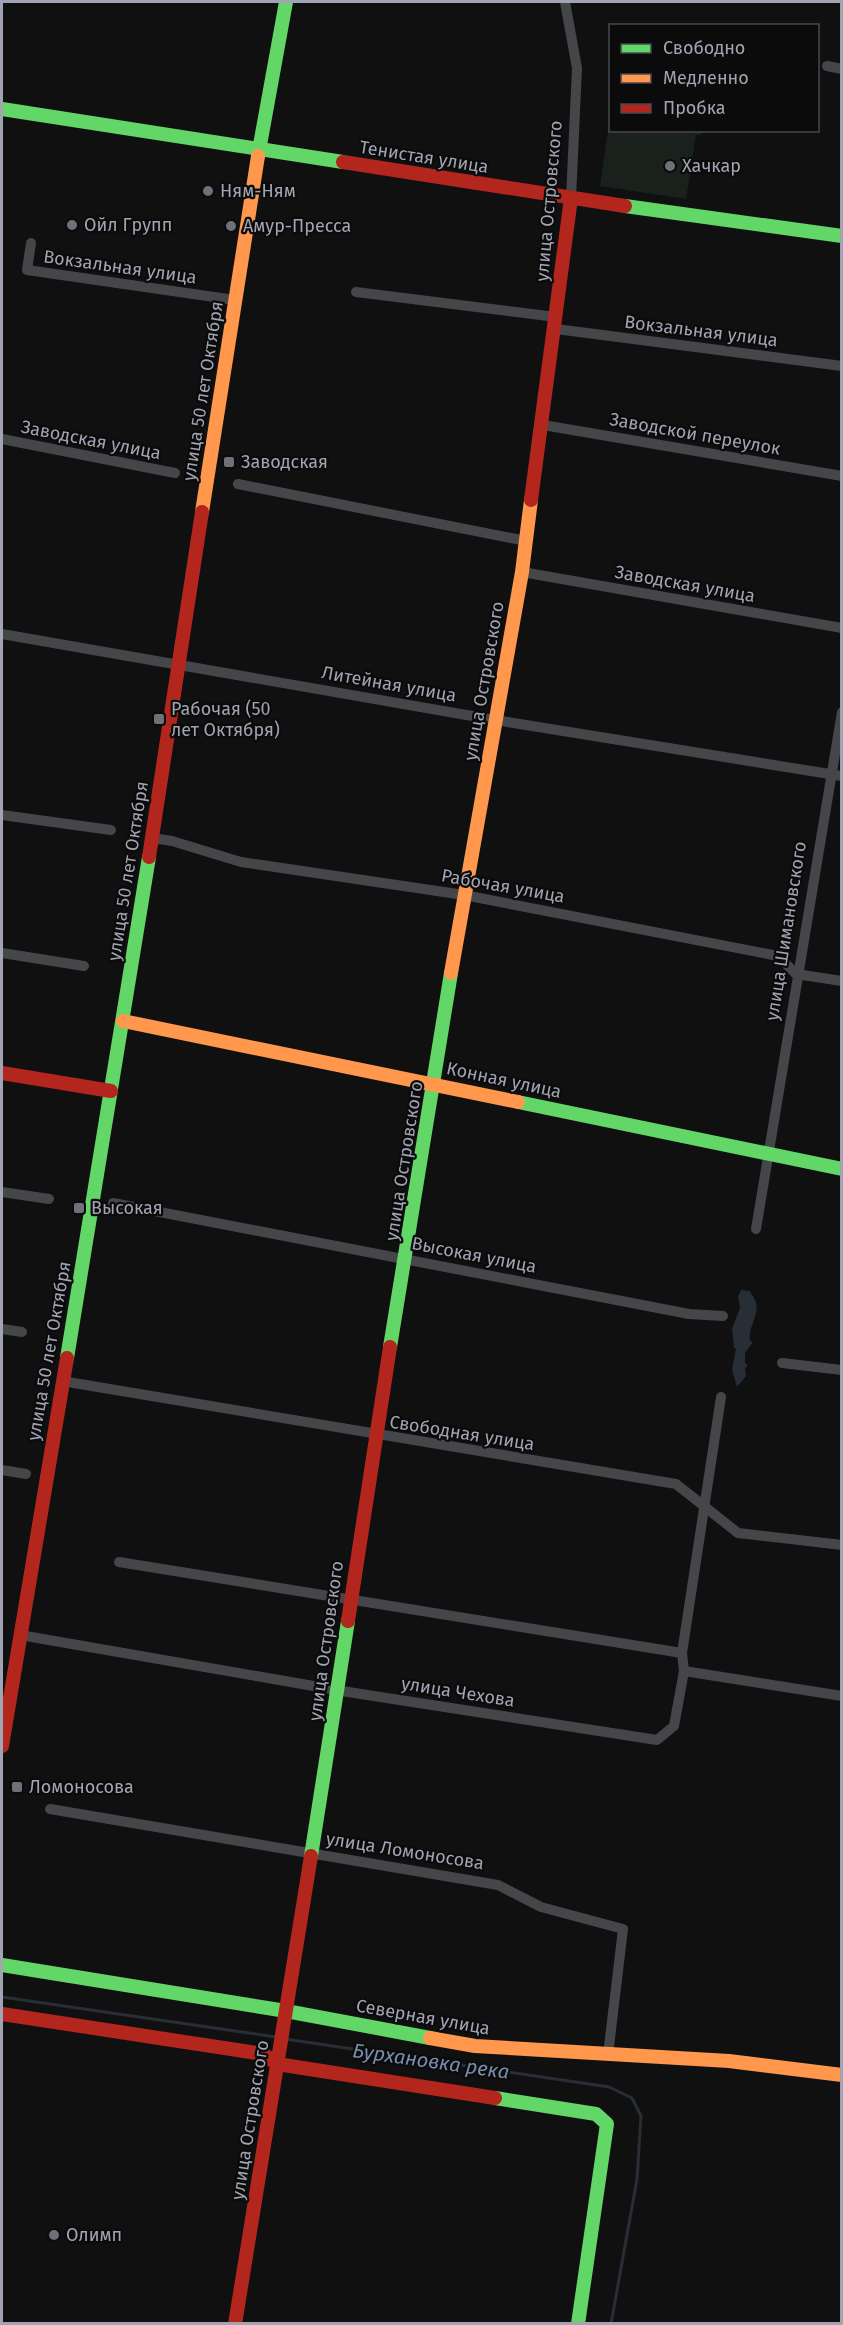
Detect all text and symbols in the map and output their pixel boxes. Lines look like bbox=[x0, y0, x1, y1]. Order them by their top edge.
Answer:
legend bbox=[609, 24, 819, 132]
text: Свободно bbox=[663, 37, 745, 59]
text: Медленно bbox=[663, 67, 749, 89]
text: Пробка bbox=[663, 97, 726, 119]
street label: улица Островского bbox=[531, 120, 567, 282]
street label: Тенистая улица bbox=[358, 136, 490, 178]
place label: Хачкар bbox=[682, 155, 741, 177]
marker: Хачкар bbox=[663, 159, 677, 173]
place label: Ням-Ням bbox=[220, 180, 296, 202]
marker: Ням-Ням bbox=[201, 184, 215, 198]
place label: Ойл Групп bbox=[84, 214, 172, 236]
place label: Амур-Пресса bbox=[243, 215, 351, 237]
marker: Ойл Групп bbox=[65, 218, 79, 232]
marker: Амур-Пресса bbox=[224, 219, 238, 233]
street label: Вокзальная улица bbox=[42, 245, 198, 289]
street label: улица 50 лет Октября bbox=[178, 300, 228, 482]
street label: Вокзальная улица bbox=[623, 311, 779, 351]
street label: Заводской переулок bbox=[608, 408, 783, 460]
street label: Заводская улица bbox=[19, 416, 163, 464]
place label: Заводская bbox=[241, 451, 328, 473]
marker: Заводская bbox=[222, 455, 236, 469]
street label: Заводская улица bbox=[613, 561, 757, 607]
street label: улица Островского bbox=[459, 600, 509, 762]
street label: Литейная улица bbox=[320, 661, 458, 707]
place label: Рабочая (50 лет Октября) bbox=[171, 698, 280, 741]
marker: Рабочая (50 лет Октября) bbox=[152, 712, 166, 726]
street label: улица 50 лет Октября bbox=[103, 780, 153, 962]
street label: улица Шимановского bbox=[761, 840, 811, 1022]
street label: Рабочая улица bbox=[440, 864, 566, 908]
street label: Конная улица bbox=[445, 1057, 563, 1103]
street label: улица Островского bbox=[381, 1080, 427, 1242]
place label: Высокая bbox=[91, 1197, 163, 1219]
marker: Высокая bbox=[72, 1201, 86, 1215]
street label: Высокая улица bbox=[410, 1232, 538, 1278]
street label: улица 50 лет Октября bbox=[22, 1260, 76, 1442]
street label: Свободная улица bbox=[388, 1411, 536, 1455]
street label: улица Островского bbox=[304, 1560, 348, 1722]
street label: улица Чехова bbox=[400, 1672, 516, 1712]
place label: Ломоносова bbox=[29, 1776, 134, 1798]
marker: Ломоносова bbox=[10, 1780, 24, 1794]
street label: улица Ломоносова bbox=[324, 1828, 486, 1874]
street label: Северная улица bbox=[354, 1994, 492, 2040]
water label: Бурхановка река bbox=[351, 2038, 511, 2084]
street label: улица Островского bbox=[227, 2039, 273, 2201]
place label: Олимп bbox=[66, 2224, 122, 2246]
marker: Олимп bbox=[47, 2228, 61, 2242]

